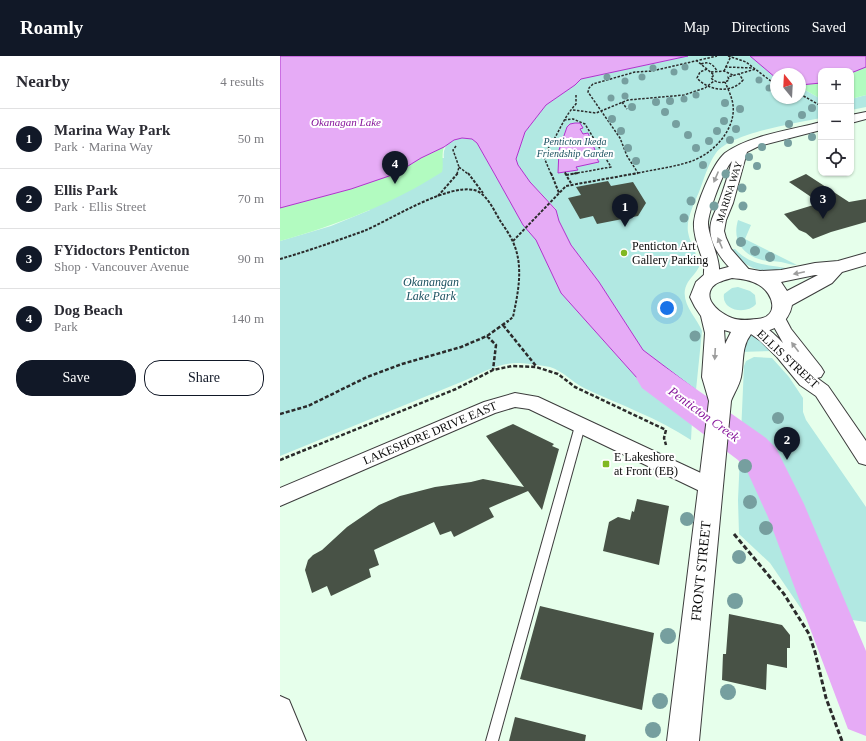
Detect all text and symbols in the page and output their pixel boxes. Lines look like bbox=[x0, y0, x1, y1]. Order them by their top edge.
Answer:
text: Roamly bbox=[20, 17, 83, 38]
text: Map bbox=[684, 20, 709, 35]
text: Directions bbox=[731, 20, 790, 35]
text: Saved bbox=[812, 20, 846, 35]
north arrow bbox=[770, 68, 806, 104]
map controls bbox=[818, 68, 854, 176]
button: + bbox=[818, 68, 854, 104]
text: Nearby bbox=[16, 72, 70, 91]
text: 4 results bbox=[220, 74, 264, 89]
button: − bbox=[818, 104, 854, 140]
water label: Okanagan Lake bbox=[311, 116, 381, 128]
text: Marina Way Park bbox=[54, 122, 170, 138]
text: 1 bbox=[26, 131, 32, 146]
text: 50 m bbox=[238, 131, 264, 146]
park label: Penticton Ikeda Friendship Garden bbox=[536, 136, 613, 159]
text: Park · Marina Way bbox=[54, 139, 153, 154]
button: locate bbox=[818, 140, 854, 176]
pin: 4 bbox=[382, 151, 408, 184]
street label: MARINA WAY bbox=[714, 160, 744, 224]
one-way arrow bbox=[713, 171, 719, 183]
text: Ellis Park bbox=[54, 182, 118, 198]
pin: 3 bbox=[810, 186, 836, 219]
text: 2 bbox=[26, 191, 32, 206]
text: 70 m bbox=[238, 191, 264, 206]
pin: 1 bbox=[612, 194, 638, 227]
text: Park · Ellis Street bbox=[54, 199, 146, 214]
one-way arrow bbox=[717, 237, 724, 249]
place label: Penticton Art Gallery Parking bbox=[632, 239, 708, 267]
text: FYidoctors Penticton bbox=[54, 242, 190, 258]
marker: Penticton Art Gallery Parking bbox=[619, 248, 629, 258]
text: 3 bbox=[26, 251, 32, 266]
text: 90 m bbox=[238, 251, 264, 266]
text: Shop · Vancouver Avenue bbox=[54, 259, 189, 274]
one-way arrow bbox=[793, 270, 805, 276]
park label: Okanangan Lake Park bbox=[403, 275, 459, 303]
your location bbox=[657, 298, 677, 318]
text: Dog Beach bbox=[54, 302, 123, 318]
text: 4 bbox=[26, 311, 32, 326]
text: 140 m bbox=[231, 311, 264, 326]
text: Park bbox=[54, 319, 78, 334]
street label: ELLIS STREET bbox=[754, 327, 822, 392]
one-way arrow bbox=[791, 341, 799, 352]
one-way arrow bbox=[711, 348, 718, 360]
button: Save bbox=[16, 360, 136, 396]
button: Share bbox=[144, 360, 264, 396]
water label: Penticton Creek bbox=[665, 383, 742, 445]
street label: LAKESHORE DRIVE EAST bbox=[361, 398, 500, 468]
pin: 2 bbox=[774, 427, 800, 460]
place label: E Lakeshore at Front (EB) bbox=[614, 450, 678, 478]
marker: E Lakeshore at Front (EB) bbox=[601, 459, 611, 469]
street label: FRONT STREET bbox=[688, 520, 714, 622]

